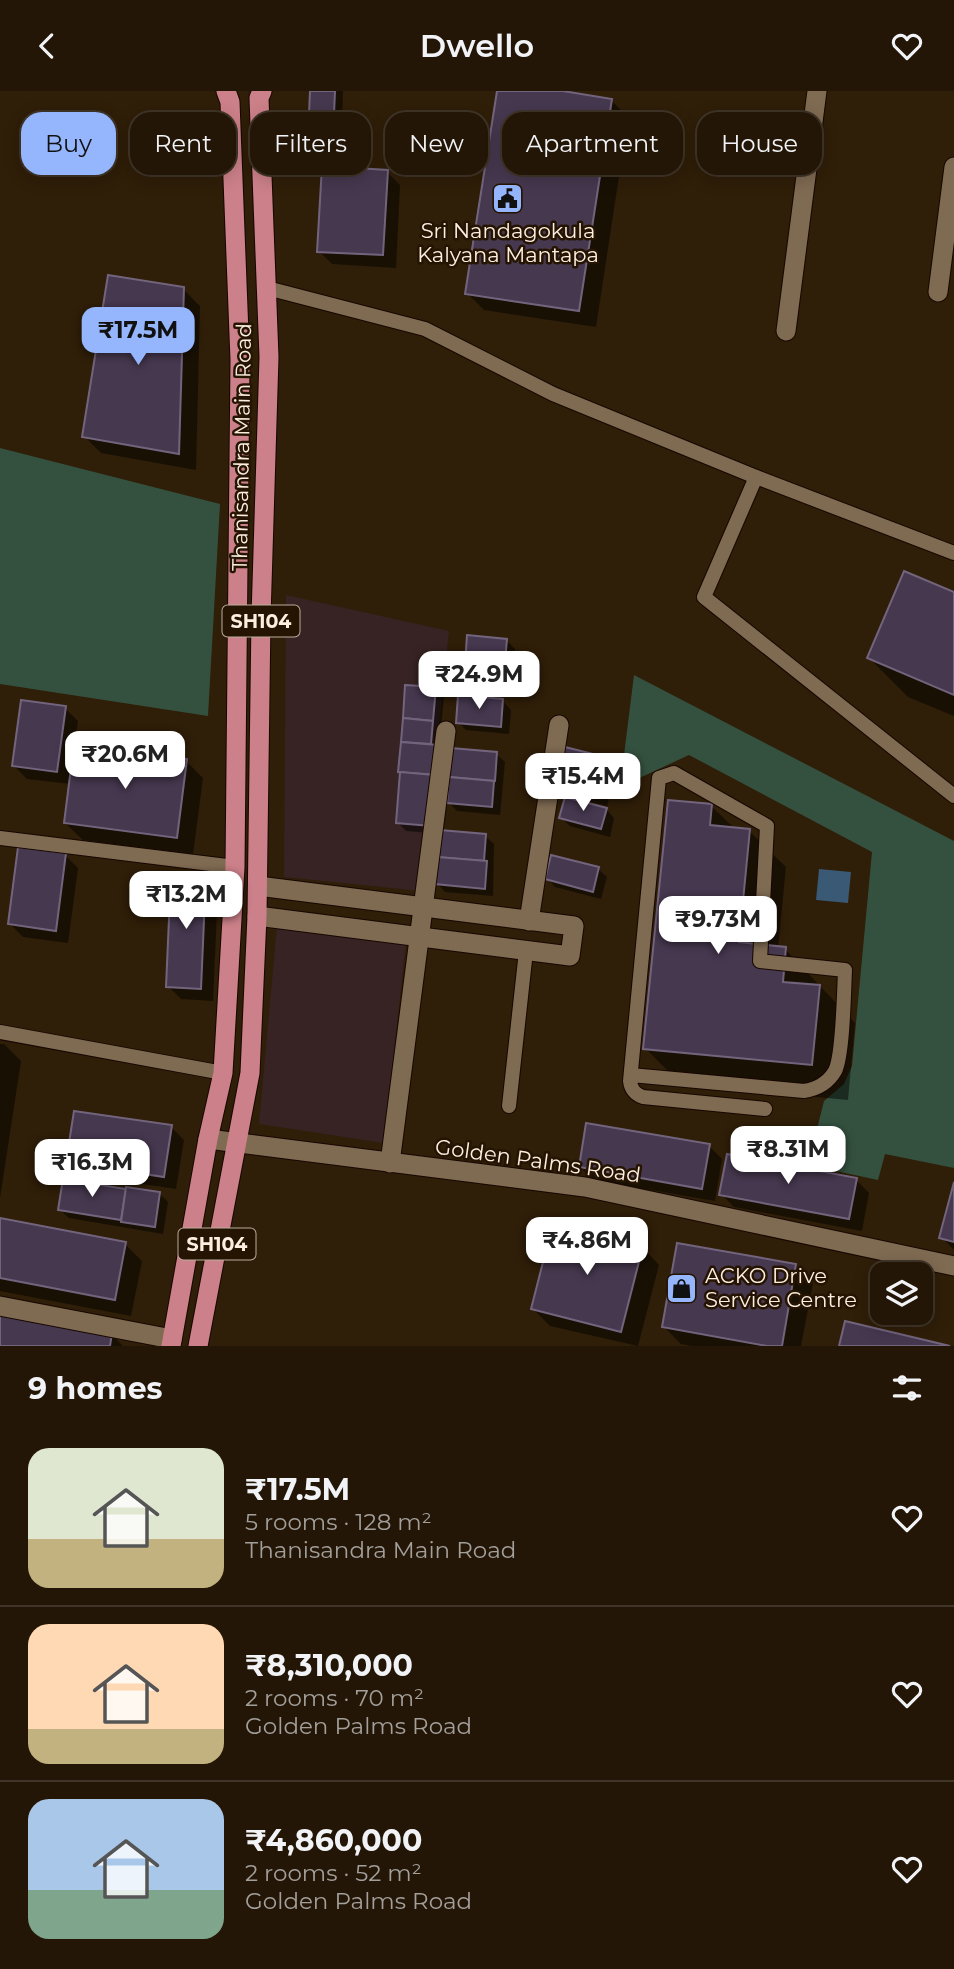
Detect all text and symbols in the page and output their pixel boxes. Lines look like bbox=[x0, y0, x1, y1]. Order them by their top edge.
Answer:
text: Dwello bbox=[420, 26, 534, 65]
icon: back bbox=[28, 27, 66, 65]
icon: heart bbox=[888, 27, 926, 65]
chip: Buy bbox=[21, 112, 116, 175]
chip: Rent bbox=[130, 112, 236, 175]
chip: Filters bbox=[250, 112, 371, 175]
chip: New bbox=[385, 112, 488, 175]
chip: Apartment bbox=[502, 112, 683, 175]
chip: House bbox=[697, 112, 822, 175]
public building icon: Sri Nandagokula Kalyana Mantapa bbox=[491, 182, 525, 216]
place label: Sri Nandagokula Kalyana Mantapa bbox=[417, 218, 599, 267]
pin: ₹17.5M bbox=[81, 307, 195, 367]
text: ₹17.5M bbox=[98, 316, 178, 344]
street label: Thanisandra Main Road bbox=[227, 323, 256, 571]
road number: SH104 bbox=[222, 605, 300, 636]
pin: ₹24.9M bbox=[422, 651, 536, 711]
text: ₹24.9M bbox=[435, 660, 523, 688]
pin: ₹20.6M bbox=[68, 731, 182, 791]
text: ₹20.6M bbox=[81, 740, 169, 768]
pin: ₹15.4M bbox=[526, 753, 640, 813]
text: ₹15.4M bbox=[541, 762, 625, 790]
pin: ₹13.2M bbox=[129, 871, 243, 931]
text: ₹13.2M bbox=[145, 880, 227, 908]
pin: ₹9.73M bbox=[661, 897, 775, 956]
text: ₹9.73M bbox=[675, 905, 761, 933]
pin: ₹8.31M bbox=[731, 1127, 845, 1186]
street label: Golden Palms Road bbox=[434, 1134, 643, 1187]
text: ₹8.31M bbox=[747, 1135, 829, 1163]
pin: ₹16.3M bbox=[35, 1139, 149, 1199]
text: ₹16.3M bbox=[51, 1148, 133, 1176]
pin: ₹4.86M bbox=[530, 1217, 644, 1277]
text: ₹4.86M bbox=[542, 1226, 632, 1254]
road number: SH104 bbox=[178, 1229, 256, 1259]
map controls bbox=[870, 1262, 933, 1325]
button: layers bbox=[870, 1262, 933, 1325]
place label: ACKO Drive Service Centre bbox=[705, 1263, 857, 1312]
shop icon: ACKO Drive Service Centre bbox=[665, 1271, 699, 1305]
icon: filters bbox=[888, 1369, 926, 1407]
text: 9 homes bbox=[28, 1370, 163, 1407]
text: ₹17.5M bbox=[245, 1471, 350, 1508]
icon: home bbox=[84, 1476, 168, 1560]
icon: heart bbox=[888, 1499, 926, 1537]
text: 5 rooms · 128 m² bbox=[245, 1508, 432, 1536]
text: Thanisandra Main Road bbox=[245, 1536, 516, 1564]
text: ₹8,310,000 bbox=[245, 1647, 413, 1684]
icon: home bbox=[84, 1652, 168, 1736]
icon: heart bbox=[888, 1675, 926, 1713]
text: 2 rooms · 70 m² bbox=[245, 1684, 424, 1712]
text: Golden Palms Road bbox=[245, 1712, 472, 1740]
text: ₹4,860,000 bbox=[245, 1822, 422, 1859]
icon: home bbox=[84, 1827, 168, 1911]
icon: heart bbox=[888, 1850, 926, 1888]
text: 2 rooms · 52 m² bbox=[245, 1859, 422, 1887]
text: Golden Palms Road bbox=[245, 1887, 472, 1915]

